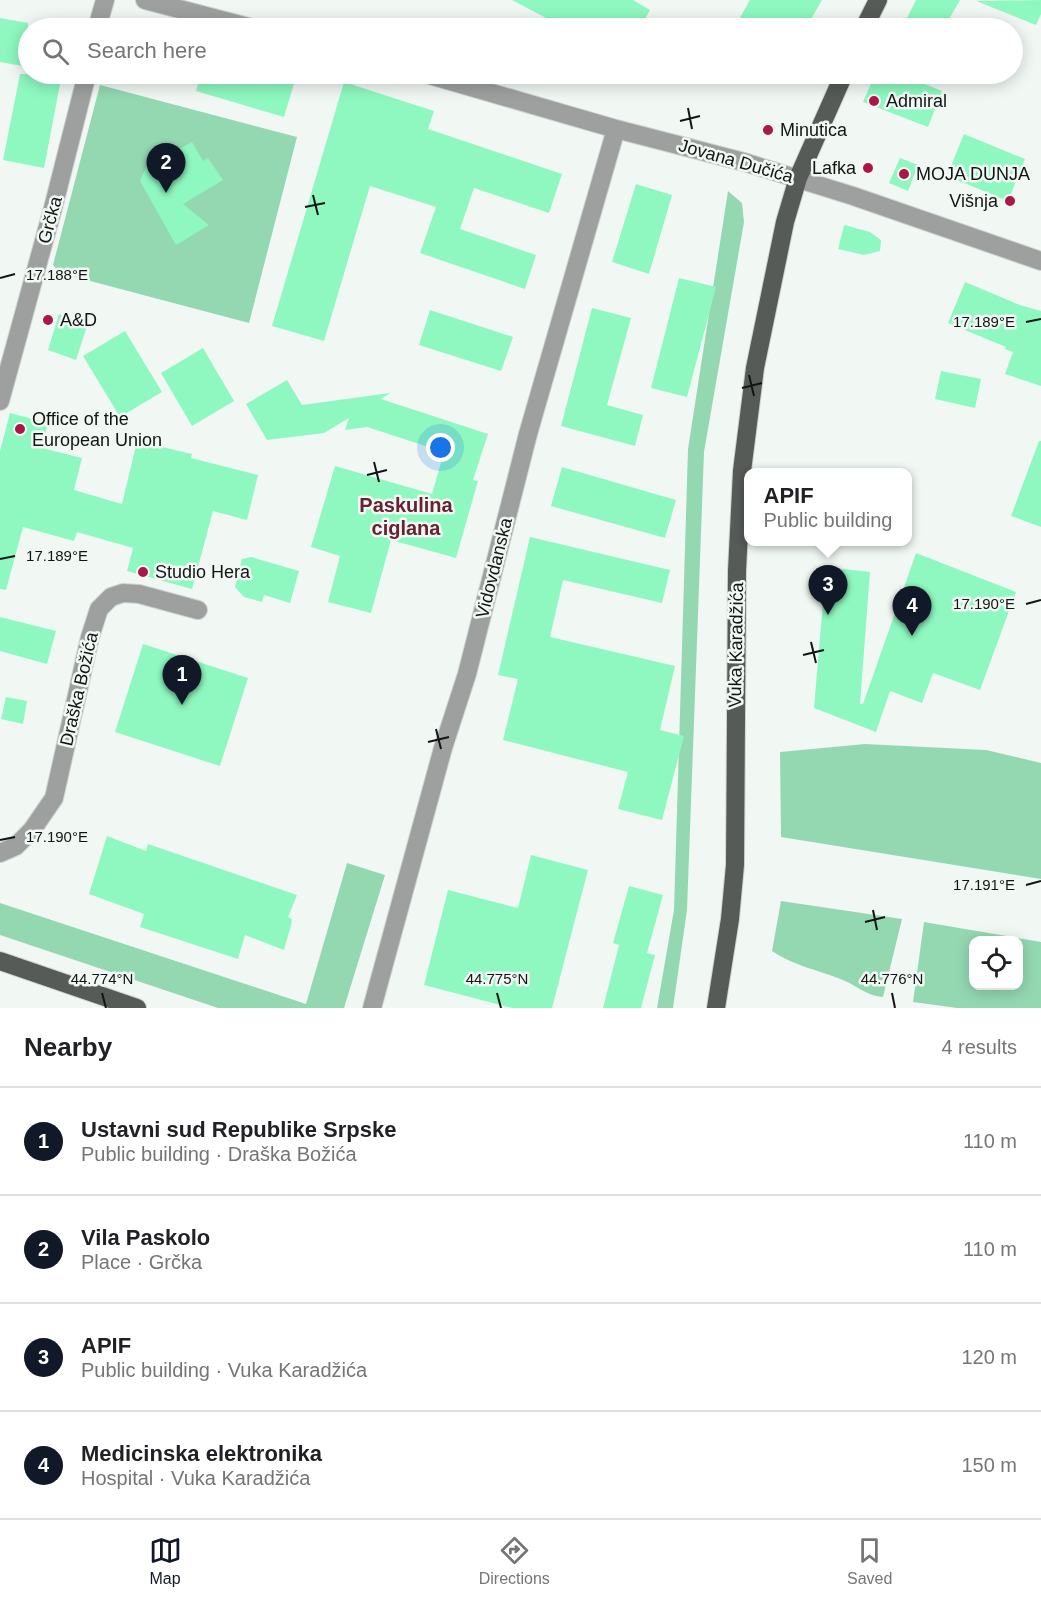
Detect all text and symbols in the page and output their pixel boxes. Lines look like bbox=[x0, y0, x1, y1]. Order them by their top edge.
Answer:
search box bbox=[18, 18, 1023, 84]
icon: search bbox=[39, 35, 72, 68]
text: Search here bbox=[87, 38, 207, 63]
place label: Admiral bbox=[886, 91, 947, 111]
marker: Admiral bbox=[867, 94, 881, 108]
place label: Minutica bbox=[780, 120, 848, 140]
marker: Minutica bbox=[761, 123, 775, 137]
street label: Jovana Dučića bbox=[676, 135, 796, 187]
pin: 2 bbox=[146, 144, 186, 193]
place label: Lafka bbox=[812, 158, 857, 178]
marker: Lafka bbox=[861, 161, 875, 175]
place label: MOJA DUNJA bbox=[916, 164, 1030, 184]
marker: MOJA DUNJA bbox=[897, 167, 911, 181]
place label: Višnja bbox=[949, 191, 999, 211]
street label: Grčka bbox=[34, 193, 66, 246]
marker: Višnja bbox=[1003, 194, 1017, 208]
text: 17.188°E bbox=[26, 266, 88, 283]
place label: A&D bbox=[60, 310, 97, 330]
marker: A&D bbox=[41, 313, 55, 327]
text: 17.189°E bbox=[953, 313, 1015, 330]
place label: Office of the European Union bbox=[32, 409, 162, 450]
marker: Office of the European Union bbox=[13, 422, 27, 436]
your location bbox=[426, 433, 455, 462]
popup bbox=[744, 468, 912, 546]
text: APIF bbox=[764, 483, 814, 508]
district label: Paskulina ciglana bbox=[359, 494, 454, 539]
text: Public building bbox=[764, 509, 892, 531]
street label: Vidovdanska bbox=[472, 515, 516, 620]
text: 17.189°E bbox=[26, 547, 88, 564]
place label: Studio Hera bbox=[155, 562, 251, 582]
marker: Studio Hera bbox=[136, 565, 150, 579]
pin: 3 bbox=[808, 566, 848, 615]
street label: Vuka Karadžića bbox=[725, 581, 747, 708]
pin: 4 bbox=[892, 586, 932, 636]
text: 17.190°E bbox=[953, 595, 1015, 612]
street label: Draška Božića bbox=[56, 629, 102, 748]
pin: 1 bbox=[162, 656, 201, 705]
text: 17.190°E bbox=[26, 828, 88, 845]
text: 17.191°E bbox=[953, 876, 1015, 893]
map controls bbox=[969, 936, 1023, 990]
button: locate bbox=[969, 936, 1023, 990]
text: 44.774°N bbox=[71, 970, 133, 987]
text: 44.775°N bbox=[466, 970, 528, 987]
text: 44.776°N bbox=[861, 970, 923, 987]
text: Nearby bbox=[24, 1032, 112, 1062]
text: 4 results bbox=[941, 1036, 1017, 1058]
text: Ustavni sud Republike Srpske bbox=[81, 1117, 396, 1142]
text: 1 bbox=[38, 1130, 49, 1152]
text: 110 m bbox=[963, 1130, 1017, 1152]
text: Public building · Draška Božića bbox=[81, 1143, 357, 1165]
text: Vila Paskolo bbox=[81, 1225, 210, 1250]
text: 2 bbox=[38, 1238, 49, 1260]
text: 110 m bbox=[963, 1238, 1017, 1260]
text: Place · Grčka bbox=[81, 1251, 202, 1273]
text: APIF bbox=[81, 1333, 131, 1358]
text: 3 bbox=[38, 1346, 49, 1368]
text: 120 m bbox=[961, 1346, 1017, 1368]
text: Public building · Vuka Karadžića bbox=[81, 1359, 367, 1381]
text: Medicinska elektronika bbox=[81, 1441, 322, 1466]
text: 4 bbox=[38, 1454, 49, 1476]
text: 150 m bbox=[961, 1454, 1017, 1476]
text: Hospital · Vuka Karadžića bbox=[81, 1467, 310, 1489]
tab: Map bbox=[149, 1534, 182, 1588]
tab: Directions bbox=[479, 1534, 550, 1588]
tab: Saved bbox=[847, 1534, 892, 1588]

